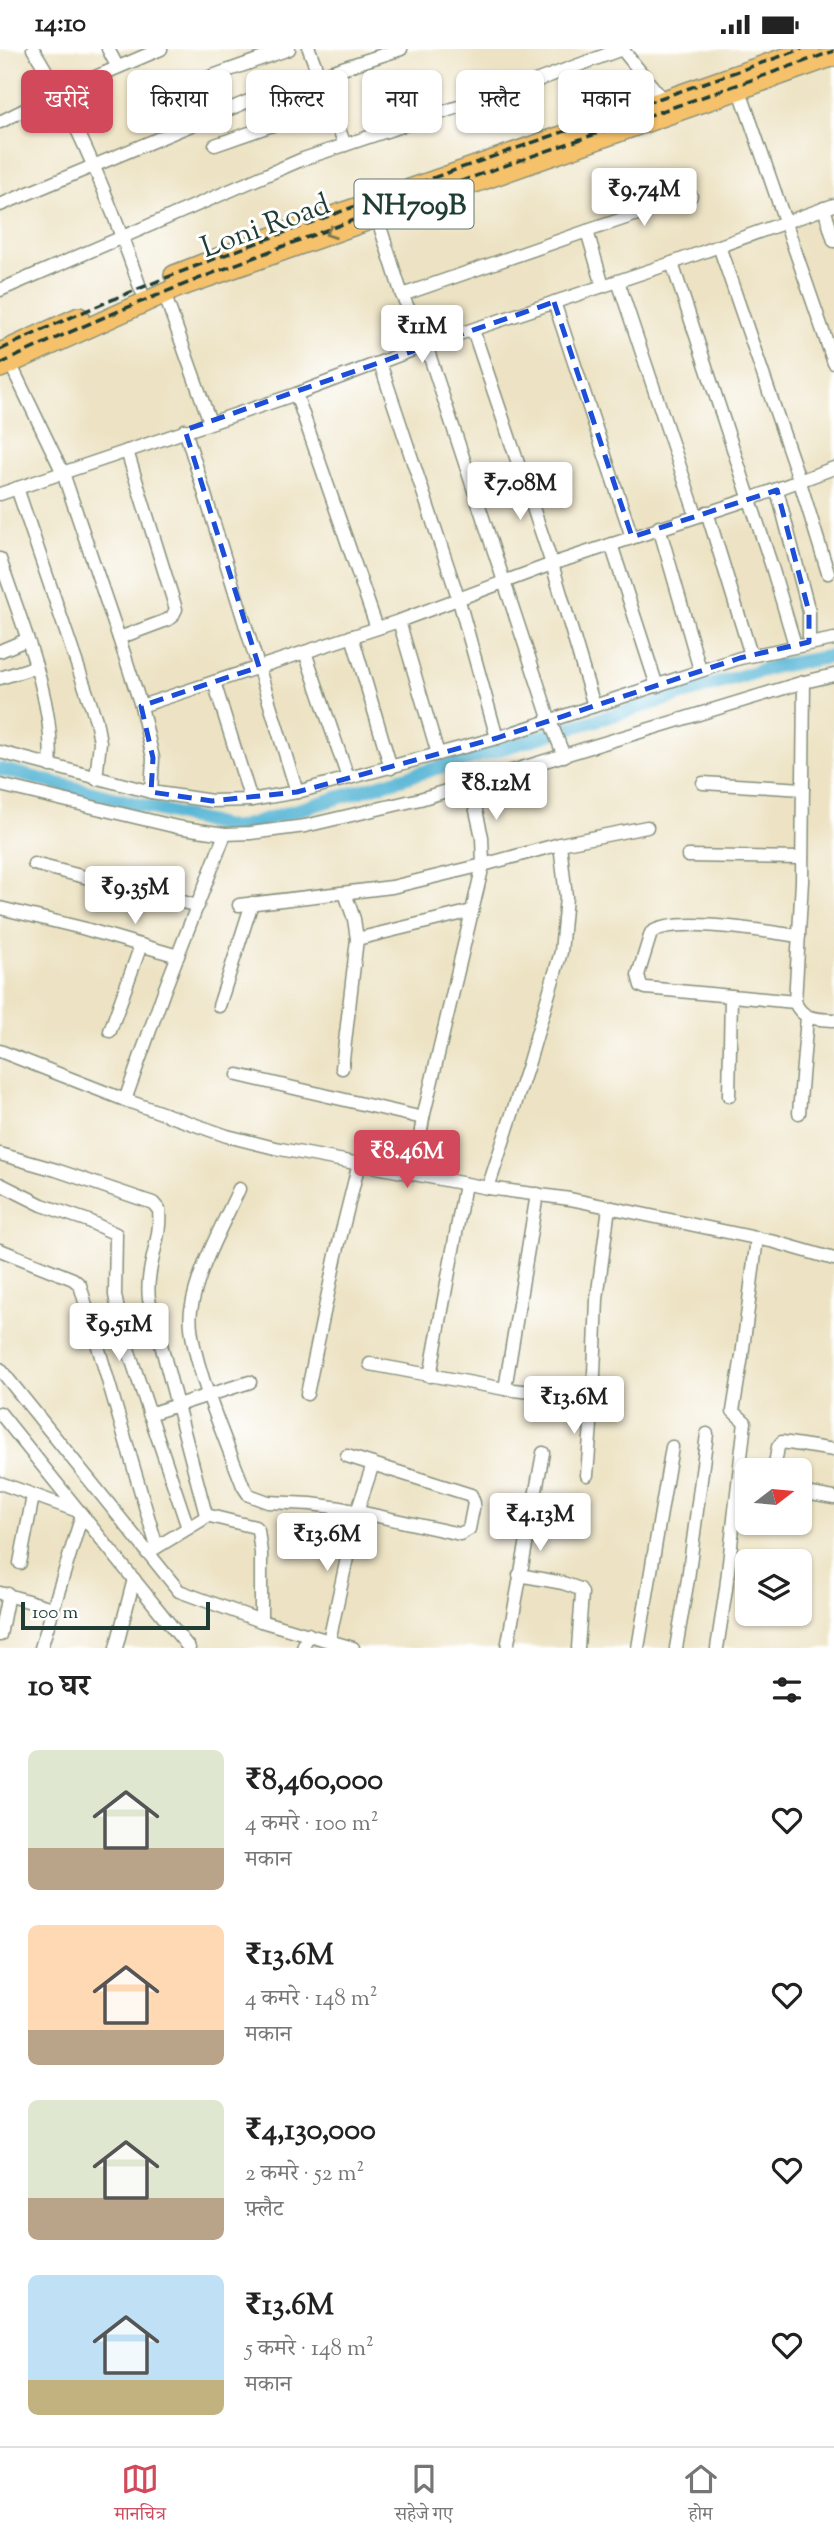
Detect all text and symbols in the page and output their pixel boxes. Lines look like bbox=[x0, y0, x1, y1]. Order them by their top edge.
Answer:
text: 14:10 bbox=[35, 6, 86, 43]
chip: खरीदें bbox=[21, 70, 113, 133]
chip: किराया bbox=[127, 70, 232, 133]
chip: फ़िल्टर bbox=[246, 70, 348, 133]
chip: नया bbox=[362, 70, 442, 133]
chip: फ़्लैट bbox=[456, 70, 544, 133]
chip: मकान bbox=[558, 70, 654, 133]
pin: ₹9.74M bbox=[587, 169, 701, 228]
text: ₹9.74M bbox=[608, 174, 680, 207]
road number: NH709B bbox=[354, 179, 474, 229]
street label: Loni Road bbox=[195, 184, 336, 271]
one-way arrow bbox=[325, 225, 337, 239]
pin: ₹11M bbox=[381, 305, 463, 365]
text: ₹11M bbox=[397, 311, 447, 344]
pin: ₹7.08M bbox=[463, 463, 577, 522]
text: ₹7.08M bbox=[483, 468, 557, 501]
pin: ₹8.12M bbox=[439, 763, 553, 822]
text: ₹8.12M bbox=[461, 768, 531, 801]
pin: ₹9.35M bbox=[78, 867, 192, 926]
text: ₹9.35M bbox=[101, 872, 169, 905]
pin: ₹8.46M bbox=[350, 1131, 464, 1190]
text: ₹8.46M bbox=[370, 1136, 444, 1169]
pin: ₹9.51M bbox=[62, 1303, 176, 1363]
text: ₹9.51M bbox=[86, 1309, 152, 1342]
pin: ₹13.6M bbox=[517, 1377, 631, 1436]
text: ₹13.6M bbox=[540, 1382, 608, 1415]
north arrow bbox=[735, 1458, 812, 1535]
map controls bbox=[735, 1458, 812, 1626]
pin: ₹4.13M bbox=[483, 1493, 597, 1553]
text: ₹4.13M bbox=[506, 1499, 574, 1532]
pin: ₹13.6M bbox=[270, 1513, 384, 1573]
text: ₹13.6M bbox=[293, 1519, 361, 1552]
button: layers bbox=[735, 1549, 812, 1626]
scale bar bbox=[21, 1599, 210, 1631]
text: 100 m bbox=[32, 1600, 78, 1627]
text: 10 घर bbox=[28, 1666, 90, 1709]
icon: filters bbox=[768, 1671, 806, 1709]
text: ₹8,460,000 bbox=[245, 1760, 383, 1803]
icon: home bbox=[84, 1778, 168, 1862]
icon: heart bbox=[768, 1801, 806, 1839]
text: 4 कमरे · 100 m² bbox=[245, 1808, 378, 1841]
text: मकान bbox=[245, 1844, 292, 1877]
text: ₹13.6M bbox=[245, 1935, 334, 1978]
icon: home bbox=[84, 1953, 168, 2037]
icon: heart bbox=[768, 1976, 806, 2014]
text: 4 कमरे · 148 m² bbox=[245, 1983, 377, 2016]
text: मकान bbox=[245, 2019, 292, 2052]
text: ₹4,130,000 bbox=[245, 2110, 376, 2153]
icon: home bbox=[84, 2128, 168, 2212]
icon: heart bbox=[768, 2151, 806, 2189]
text: 2 कमरे · 52 m² bbox=[245, 2158, 364, 2191]
text: फ़्लैट bbox=[245, 2194, 283, 2227]
text: ₹13.6M bbox=[245, 2285, 334, 2328]
icon: home bbox=[84, 2303, 168, 2387]
icon: heart bbox=[768, 2326, 806, 2364]
text: 5 कमरे · 148 m² bbox=[245, 2333, 374, 2366]
text: मकान bbox=[245, 2369, 292, 2402]
tab: मानचित्र bbox=[114, 2460, 166, 2532]
tab: सहेजे गए bbox=[395, 2460, 453, 2532]
tab: होम bbox=[682, 2460, 720, 2532]

